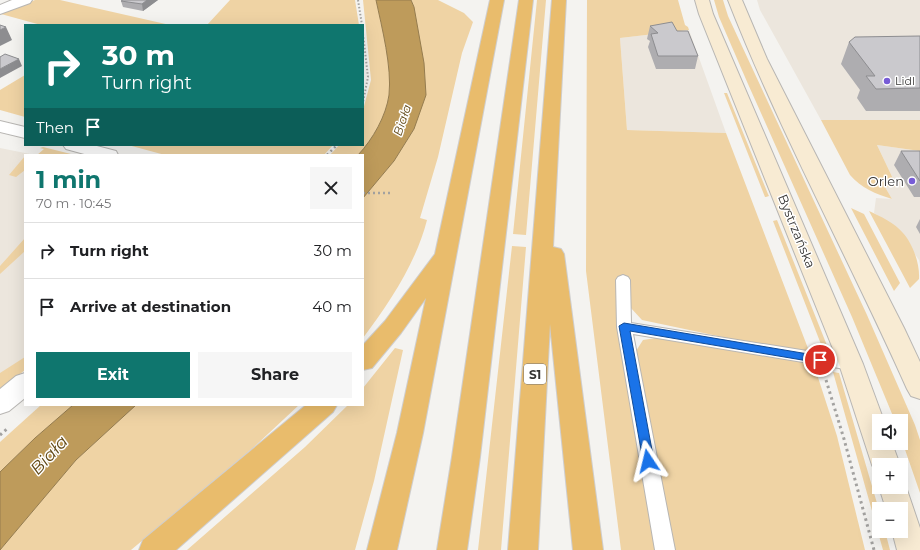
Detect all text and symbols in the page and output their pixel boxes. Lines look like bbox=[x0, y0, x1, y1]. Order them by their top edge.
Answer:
text: 30 m bbox=[102, 38, 175, 72]
icon: right bbox=[36, 40, 88, 92]
text: Turn right bbox=[102, 72, 192, 94]
place label: Lidl bbox=[895, 74, 915, 88]
marker: Lidl bbox=[882, 76, 892, 86]
water label: Biała bbox=[390, 102, 414, 138]
icon: arrive bbox=[82, 116, 104, 138]
text: Then bbox=[36, 118, 74, 137]
text: 1 min bbox=[36, 165, 101, 194]
button: close bbox=[310, 167, 352, 209]
place label: Orlen bbox=[868, 173, 904, 189]
marker: Orlen bbox=[907, 176, 917, 186]
street label: Bystrzańska bbox=[775, 192, 819, 270]
text: 70 m · 10:45 bbox=[36, 195, 111, 211]
icon: right bbox=[36, 240, 58, 262]
text: Turn right bbox=[70, 241, 149, 260]
text: 30 m bbox=[314, 241, 352, 260]
icon: arrive bbox=[36, 296, 58, 318]
text: Arrive at destination bbox=[70, 297, 231, 316]
text: 40 m bbox=[312, 297, 352, 316]
pin bbox=[803, 343, 837, 377]
icon: arrive bbox=[809, 349, 831, 371]
button: Exit bbox=[36, 352, 190, 398]
button: Share bbox=[198, 352, 352, 398]
road number: S1 bbox=[524, 364, 546, 384]
map controls bbox=[872, 414, 908, 538]
button: sound bbox=[872, 414, 908, 450]
water label: Biała bbox=[26, 432, 72, 478]
position arrow bbox=[627, 440, 669, 482]
button: + bbox=[872, 458, 908, 494]
button: − bbox=[872, 502, 908, 538]

